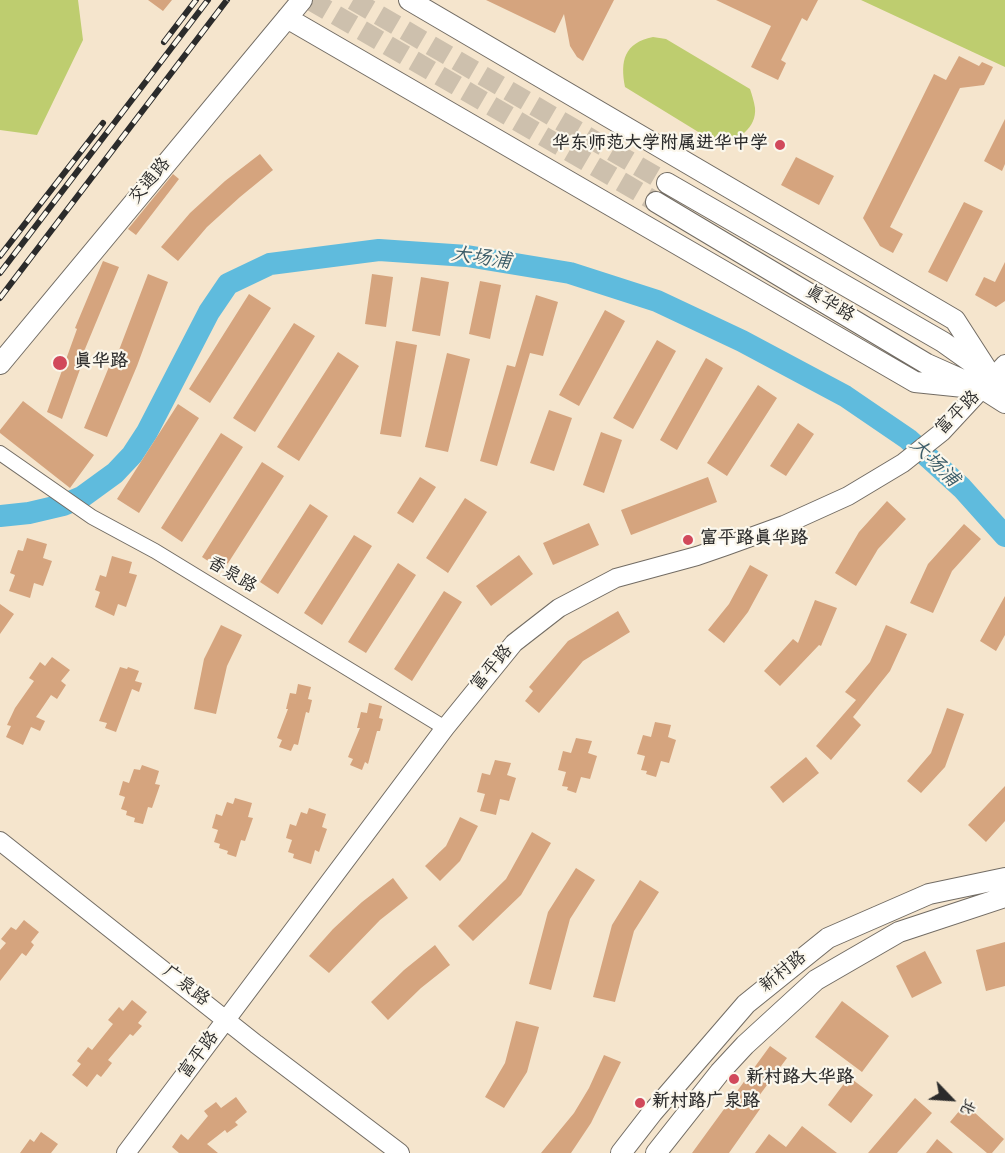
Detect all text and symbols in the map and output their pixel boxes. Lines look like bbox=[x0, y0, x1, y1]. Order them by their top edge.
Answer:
place label: 华东师范大学附属进华中学 bbox=[552, 134, 768, 156]
marker: 华东师范大学附属进华中学 bbox=[773, 138, 787, 152]
street label: 交通路 bbox=[125, 154, 177, 210]
water label: 大场浦 bbox=[450, 244, 512, 276]
street label: 真华路 bbox=[800, 282, 858, 328]
place label: 真华路 bbox=[74, 352, 128, 374]
marker: 真华路 bbox=[51, 354, 69, 372]
street label: 富平路 bbox=[932, 387, 986, 441]
water label: 大场浦 bbox=[903, 435, 963, 493]
place label: 富平路真华路 bbox=[700, 529, 808, 551]
marker: 富平路真华路 bbox=[681, 533, 695, 547]
street label: 香泉路 bbox=[202, 553, 260, 599]
street label: 富平路 bbox=[467, 641, 519, 697]
street label: 新村路 bbox=[756, 948, 812, 998]
street label: 广泉路 bbox=[157, 962, 213, 1012]
street label: 富平路 bbox=[175, 1028, 225, 1084]
place label: 新村路大华路 bbox=[746, 1068, 854, 1090]
north arrow bbox=[921, 1069, 981, 1129]
marker: 新村路大华路 bbox=[727, 1072, 741, 1086]
place label: 新村路广泉路 bbox=[652, 1092, 760, 1114]
text: 北 bbox=[953, 1094, 982, 1119]
marker: 新村路广泉路 bbox=[633, 1096, 647, 1110]

